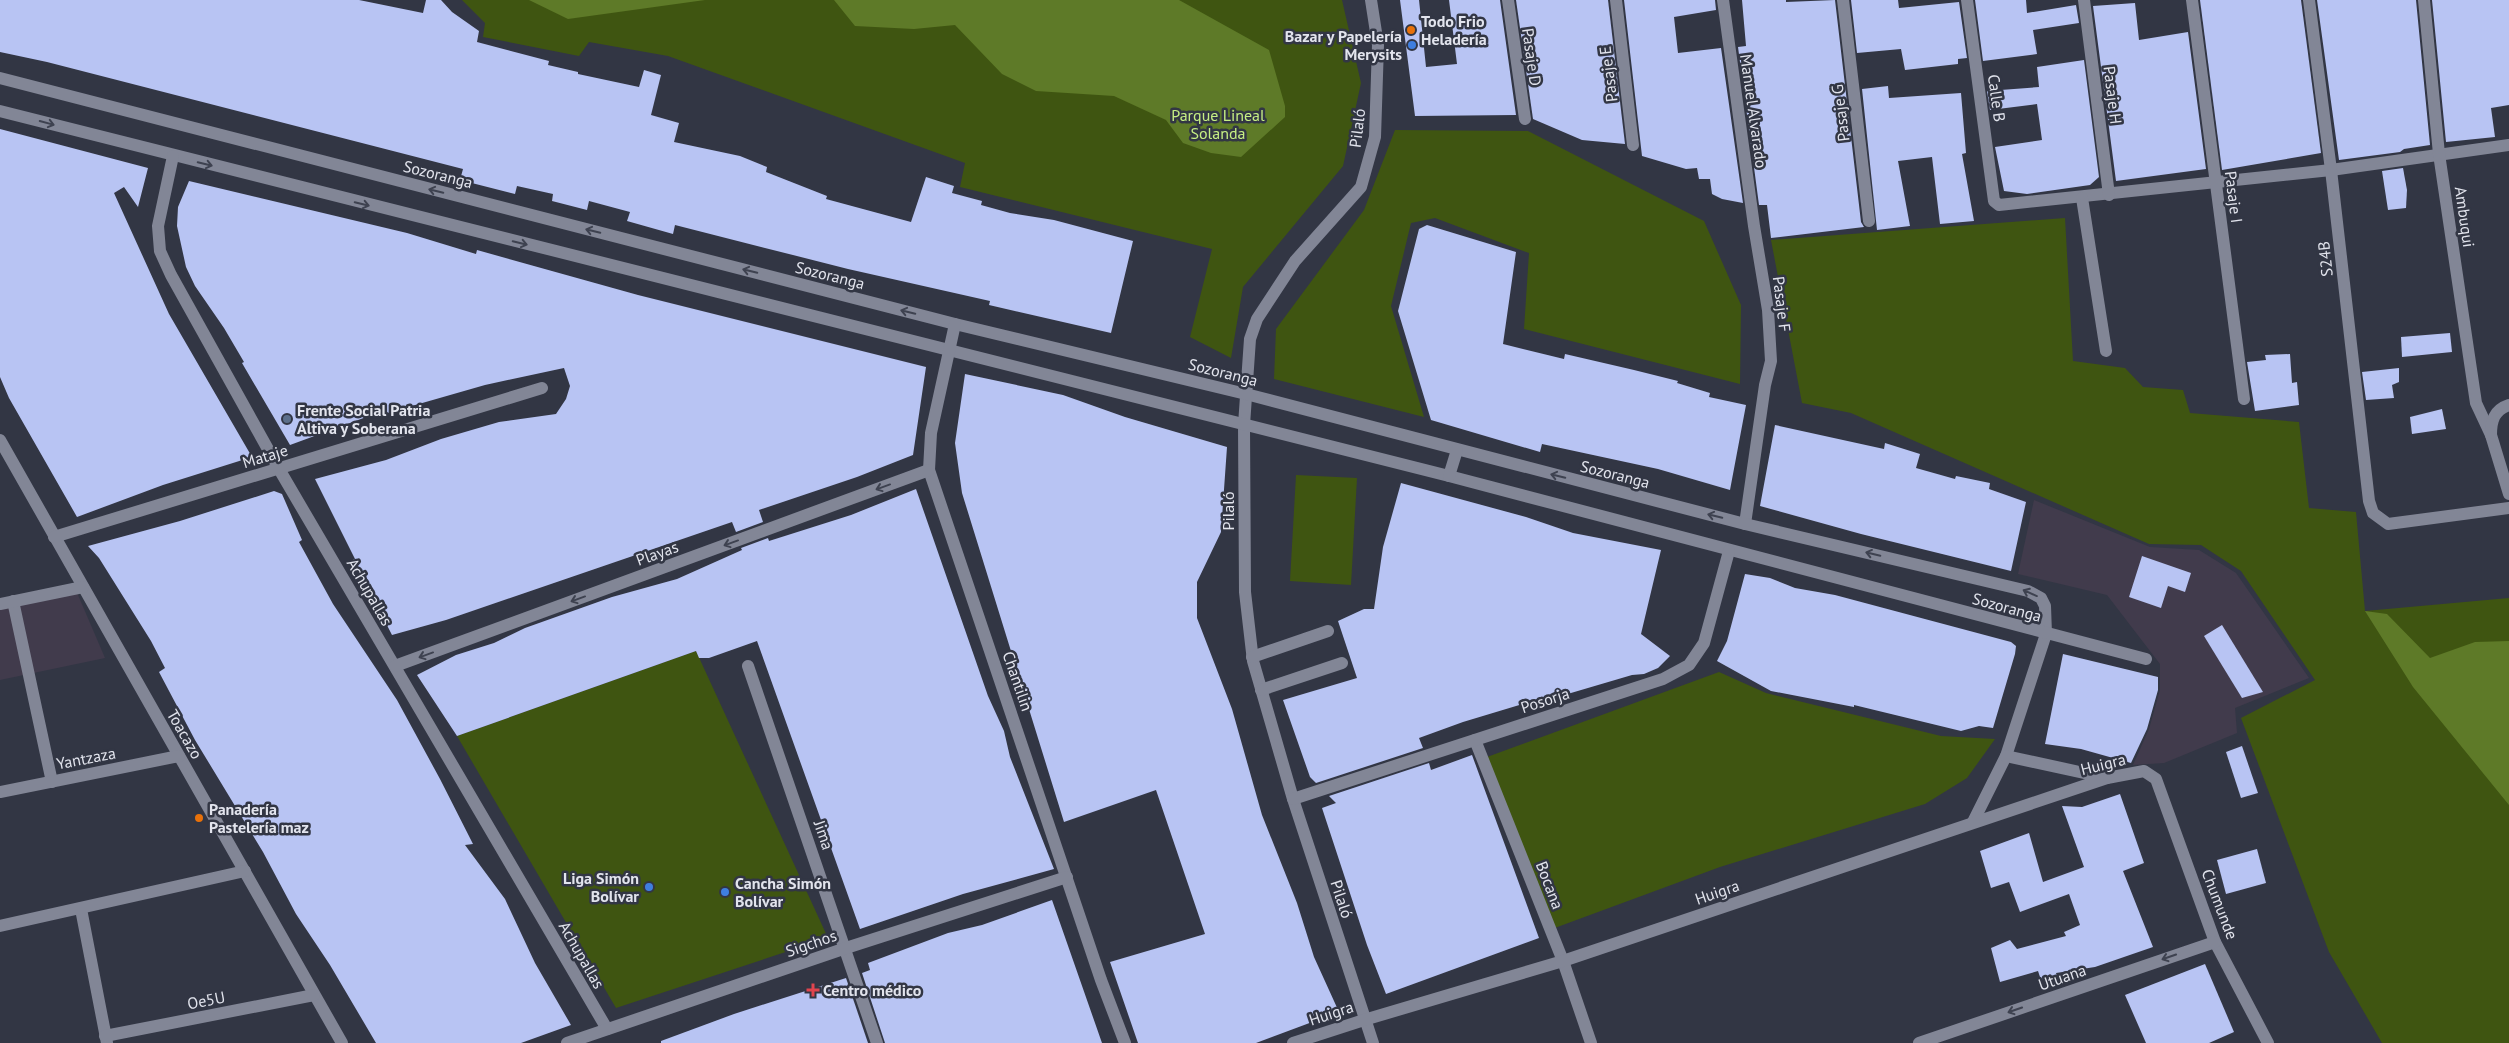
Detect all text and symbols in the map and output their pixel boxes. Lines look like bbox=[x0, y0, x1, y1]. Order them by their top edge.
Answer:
place label: Todo Frio Heladería bbox=[1421, 11, 1487, 49]
marker: Todo Frio Heladería bbox=[1405, 24, 1417, 36]
place label: Bazar y Papelería Merysits bbox=[1285, 26, 1402, 64]
street label: Pasaje D bbox=[1518, 27, 1546, 87]
marker: Bazar y Papelería Merysits bbox=[1406, 39, 1418, 51]
street label: Pasaje E bbox=[1595, 45, 1621, 103]
street label: Manuel Alvarado bbox=[1736, 53, 1772, 169]
street label: Pasaje H bbox=[2100, 65, 2126, 125]
street label: Calle B bbox=[1984, 73, 2010, 123]
street label: Pasaje G bbox=[1827, 83, 1853, 143]
park label: Parque Lineal Solanda bbox=[1171, 105, 1265, 143]
street label: Pilaló bbox=[1345, 107, 1369, 149]
one-way arrow bbox=[39, 119, 55, 129]
street label: Sozoranga bbox=[401, 156, 475, 192]
one-way arrow bbox=[196, 160, 212, 169]
street label: Pasaje I bbox=[2221, 170, 2247, 224]
street label: Ambuqui bbox=[2451, 185, 2479, 249]
one-way arrow bbox=[428, 186, 444, 195]
one-way arrow bbox=[354, 199, 370, 209]
one-way arrow bbox=[585, 226, 601, 235]
one-way arrow bbox=[511, 239, 527, 248]
street label: S24B bbox=[2313, 240, 2337, 278]
street label: Sozoranga bbox=[793, 257, 867, 293]
one-way arrow bbox=[743, 266, 759, 276]
street label: Pasaje F bbox=[1769, 275, 1795, 333]
one-way arrow bbox=[900, 307, 916, 316]
street label: Sozoranga bbox=[1186, 354, 1260, 390]
place label: Frente Social Patria Altiva y Soberana bbox=[297, 400, 430, 438]
marker: Frente Social Patria Altiva y Soberana bbox=[281, 413, 293, 425]
street label: Mataje bbox=[240, 440, 290, 472]
street label: Sozoranga bbox=[1578, 456, 1652, 492]
one-way arrow bbox=[1550, 470, 1566, 480]
one-way arrow bbox=[876, 483, 892, 492]
street label: Pilaló bbox=[1218, 491, 1238, 531]
one-way arrow bbox=[1707, 511, 1723, 520]
street label: Playas bbox=[633, 536, 681, 570]
one-way arrow bbox=[724, 539, 739, 548]
one-way arrow bbox=[1865, 549, 1881, 558]
street label: Achupallas bbox=[343, 555, 397, 629]
street label: Sozoranga bbox=[1970, 588, 2044, 626]
one-way arrow bbox=[2023, 588, 2038, 598]
one-way arrow bbox=[571, 595, 587, 604]
street label: Chantilin bbox=[998, 648, 1038, 714]
one-way arrow bbox=[419, 651, 434, 660]
street label: Posorja bbox=[1518, 683, 1572, 717]
street label: Toacazo bbox=[163, 706, 207, 762]
street label: Yantzaza bbox=[55, 742, 117, 774]
street label: Huigra bbox=[2078, 749, 2128, 779]
place label: Panadería Pastelería maz bbox=[209, 799, 309, 837]
marker: Panadería Pastelería maz bbox=[193, 812, 205, 824]
street label: Jima bbox=[809, 817, 838, 852]
street label: Bocana bbox=[1532, 858, 1568, 912]
street label: Chumunde bbox=[2197, 866, 2243, 942]
place label: Liga Simón Bolívar bbox=[563, 868, 639, 906]
place label: Cancha Simón Bolívar bbox=[735, 873, 831, 911]
street label: Huigra bbox=[1692, 875, 1742, 909]
street label: Pilaló bbox=[1326, 877, 1358, 921]
marker: Liga Simón Bolívar bbox=[643, 881, 655, 893]
marker: Cancha Simón Bolívar bbox=[719, 886, 731, 898]
street label: Achupallas bbox=[555, 918, 609, 992]
street label: Sigchos bbox=[783, 925, 839, 961]
one-way arrow bbox=[2161, 953, 2177, 963]
street label: Utuana bbox=[2036, 960, 2088, 994]
place label: Centro médico bbox=[823, 980, 922, 1000]
marker: Centro médico bbox=[807, 984, 819, 996]
street label: Oe5U bbox=[185, 987, 227, 1013]
street label: Huigra bbox=[1306, 996, 1356, 1030]
one-way arrow bbox=[2008, 1006, 2023, 1015]

